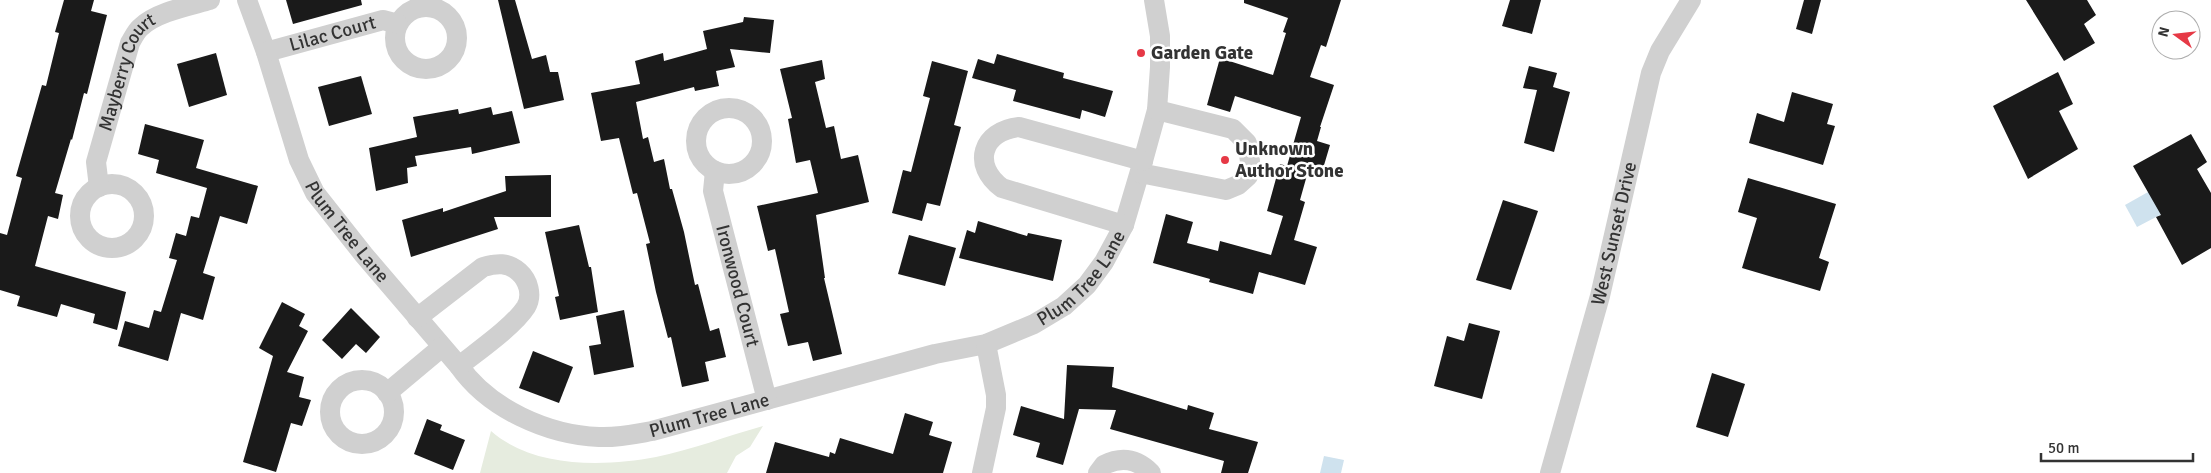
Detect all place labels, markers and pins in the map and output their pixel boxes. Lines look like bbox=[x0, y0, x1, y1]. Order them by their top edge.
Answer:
place label: Garden Gate bbox=[1151, 41, 1253, 65]
marker: Garden Gate bbox=[1135, 47, 1147, 59]
place label: Unknown Author Stone bbox=[1235, 137, 1344, 183]
marker: Unknown Author Stone bbox=[1219, 154, 1231, 166]

